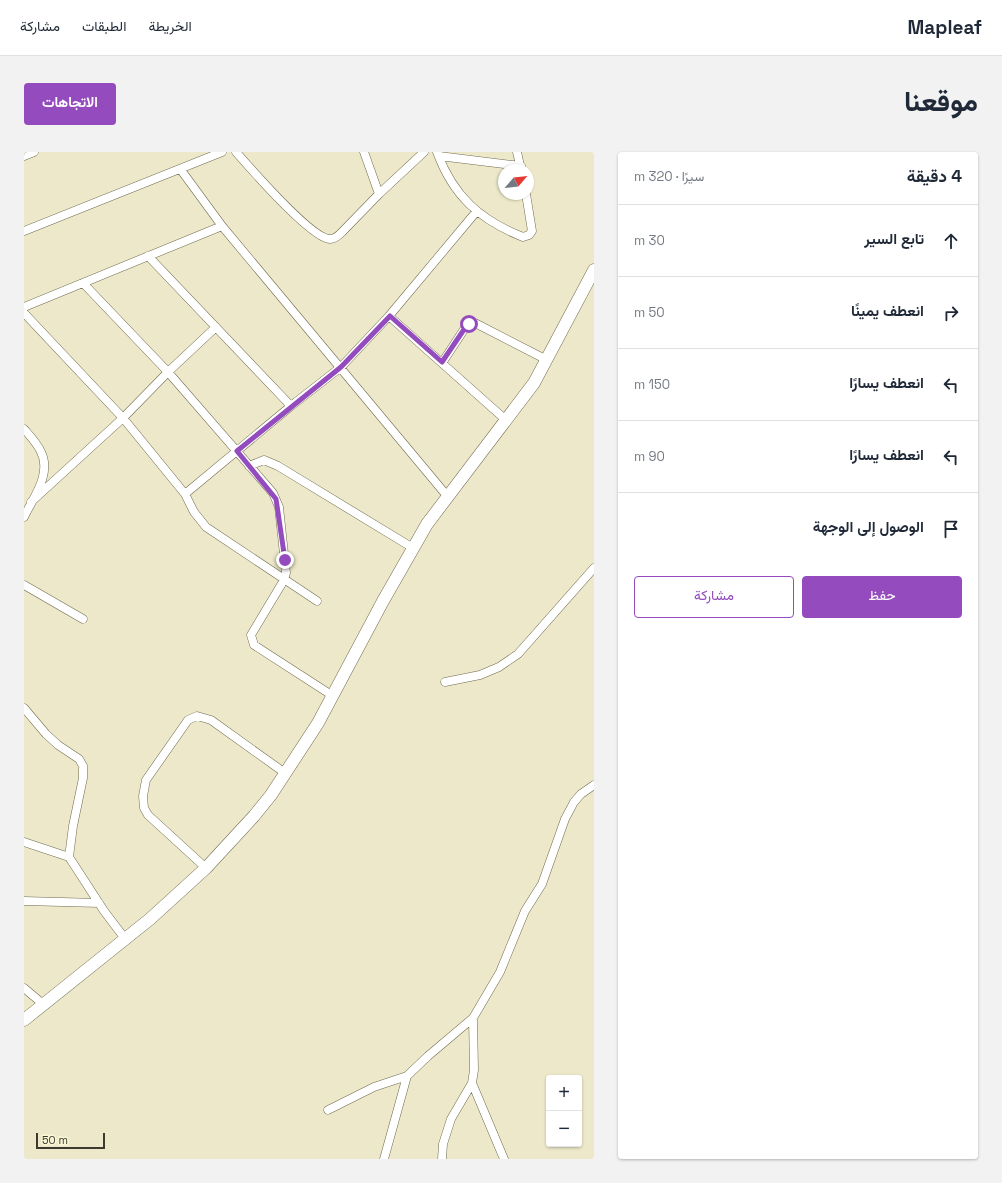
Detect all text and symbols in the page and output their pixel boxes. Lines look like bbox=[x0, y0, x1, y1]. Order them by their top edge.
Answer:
text: Mapleaf bbox=[908, 15, 982, 40]
text: مشاركة bbox=[20, 17, 60, 35]
text: الطبقات bbox=[82, 17, 126, 35]
text: الخريطة bbox=[148, 17, 192, 35]
button: الاتجاهات bbox=[24, 83, 116, 125]
text: موقعنا bbox=[904, 83, 978, 119]
north arrow bbox=[498, 164, 534, 200]
text: 4 دقيقة bbox=[907, 165, 962, 187]
text: سيرًا · 320 m bbox=[634, 168, 704, 185]
text: تابع السير bbox=[864, 229, 924, 248]
icon: ahead bbox=[940, 230, 962, 252]
text: 30 m bbox=[634, 232, 665, 249]
text: انعطف يمينًا bbox=[851, 301, 924, 320]
icon: right bbox=[940, 302, 962, 324]
text: 50 m bbox=[634, 304, 665, 321]
route start bbox=[460, 315, 478, 333]
text: انعطف يسارًا bbox=[849, 373, 924, 392]
icon: left bbox=[940, 374, 962, 396]
text: 150 m bbox=[634, 376, 670, 393]
text: انعطف يسارًا bbox=[849, 445, 924, 464]
icon: left bbox=[940, 446, 962, 468]
text: 90 m bbox=[634, 448, 665, 465]
text: الوصول إلى الوجهة bbox=[813, 517, 924, 536]
icon: arrive bbox=[940, 518, 962, 540]
route end bbox=[276, 551, 294, 569]
button: مشاركة bbox=[634, 576, 794, 618]
button: حفظ bbox=[802, 576, 962, 618]
map controls bbox=[546, 1075, 582, 1147]
button: + bbox=[546, 1075, 582, 1111]
button: − bbox=[546, 1111, 582, 1147]
scale bar bbox=[36, 1131, 105, 1150]
text: 50 m bbox=[42, 1133, 68, 1147]

